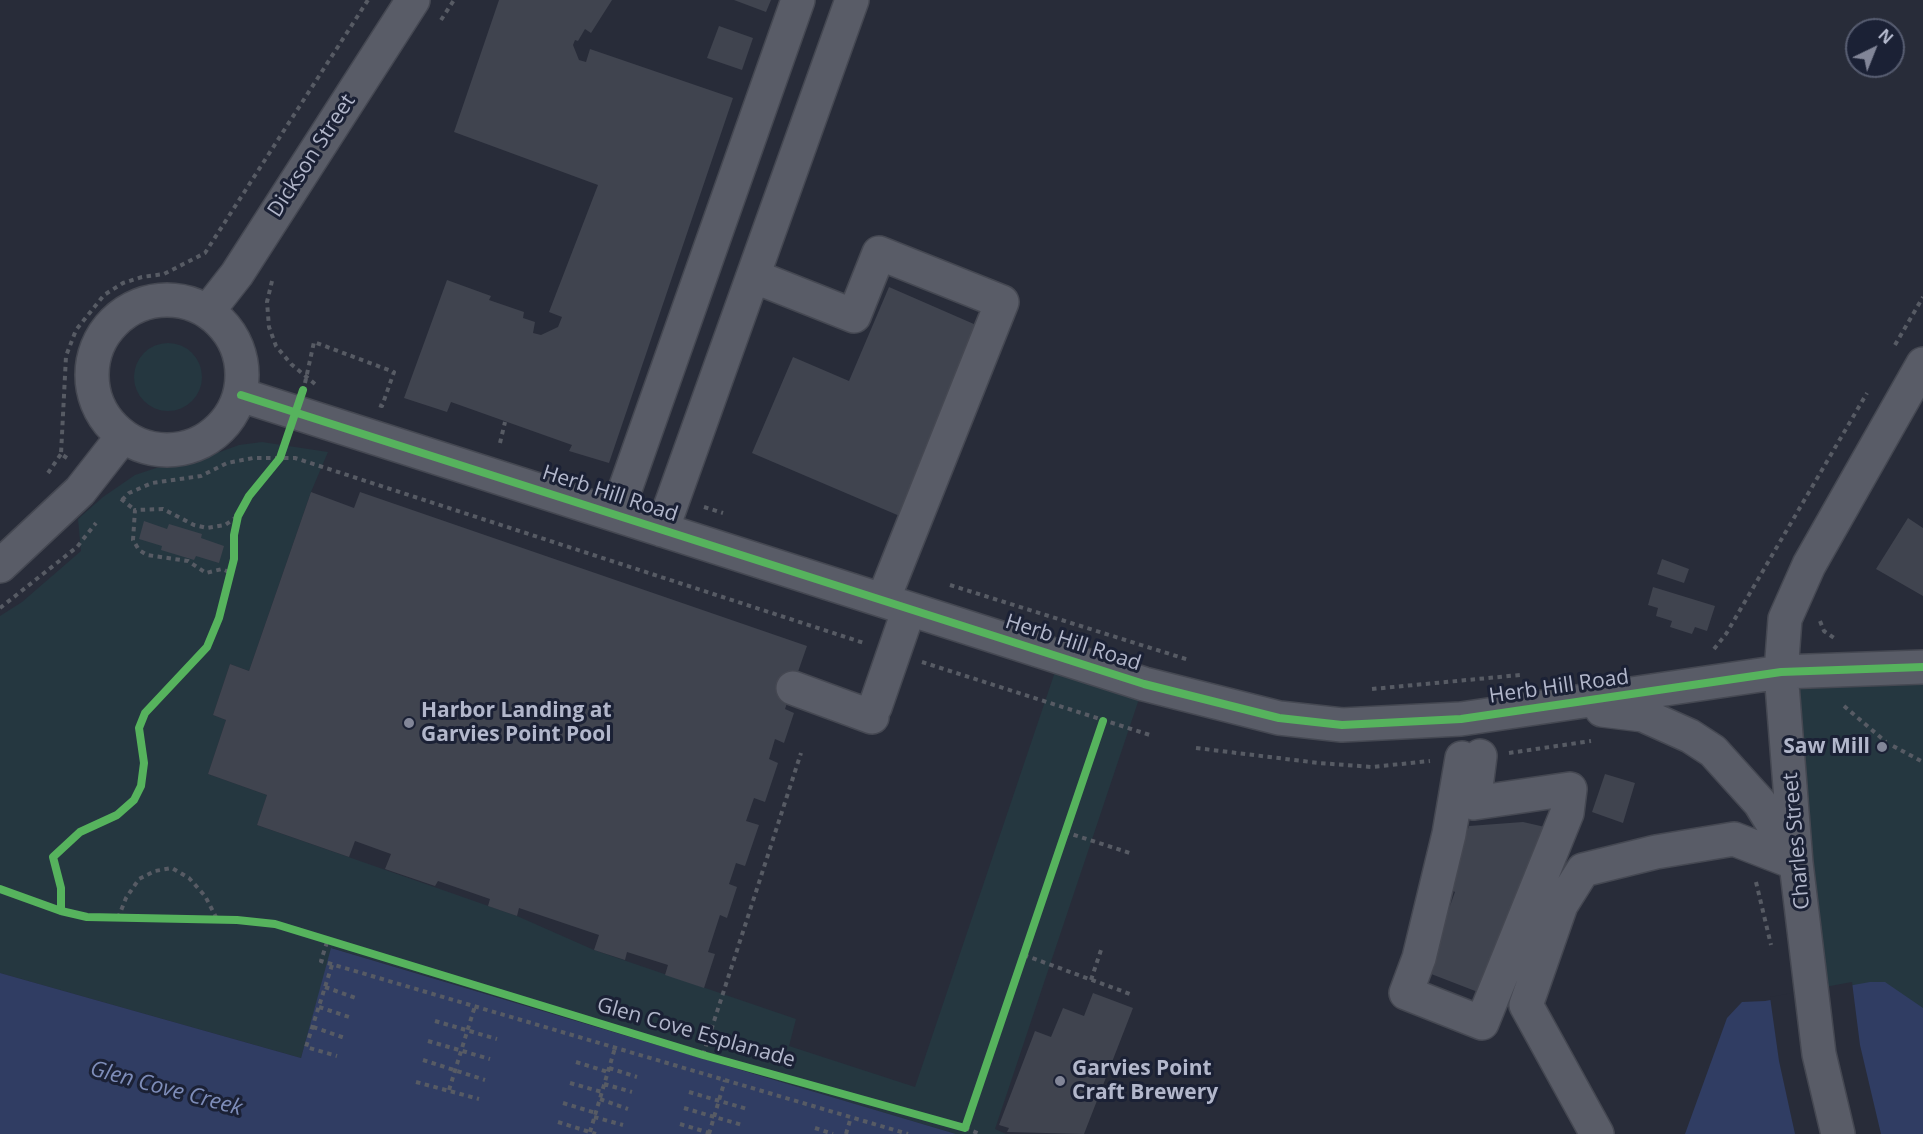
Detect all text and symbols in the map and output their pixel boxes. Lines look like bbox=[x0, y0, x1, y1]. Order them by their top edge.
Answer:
north arrow bbox=[1845, 18, 1905, 78]
text: N bbox=[1874, 24, 1898, 49]
street label: Dickson Street bbox=[263, 90, 361, 222]
street label: Herb Hill Road bbox=[539, 460, 681, 528]
street label: Herb Hill Road bbox=[1002, 609, 1144, 677]
street label: Herb Hill Road bbox=[1487, 665, 1631, 709]
place label: Harbor Landing at Garvies Point Pool bbox=[421, 698, 612, 748]
marker: Harbor Landing at Garvies Point Pool bbox=[402, 716, 416, 730]
place label: Saw Mill bbox=[1783, 734, 1870, 760]
marker: Saw Mill bbox=[1875, 740, 1889, 754]
street label: Charles Street bbox=[1778, 771, 1816, 911]
street label: Glen Cove Esplanade bbox=[594, 993, 798, 1073]
water label: Glen Cove Creek bbox=[87, 1056, 245, 1122]
place label: Garvies Point Craft Brewery bbox=[1072, 1056, 1218, 1106]
marker: Garvies Point Craft Brewery bbox=[1053, 1074, 1067, 1088]

